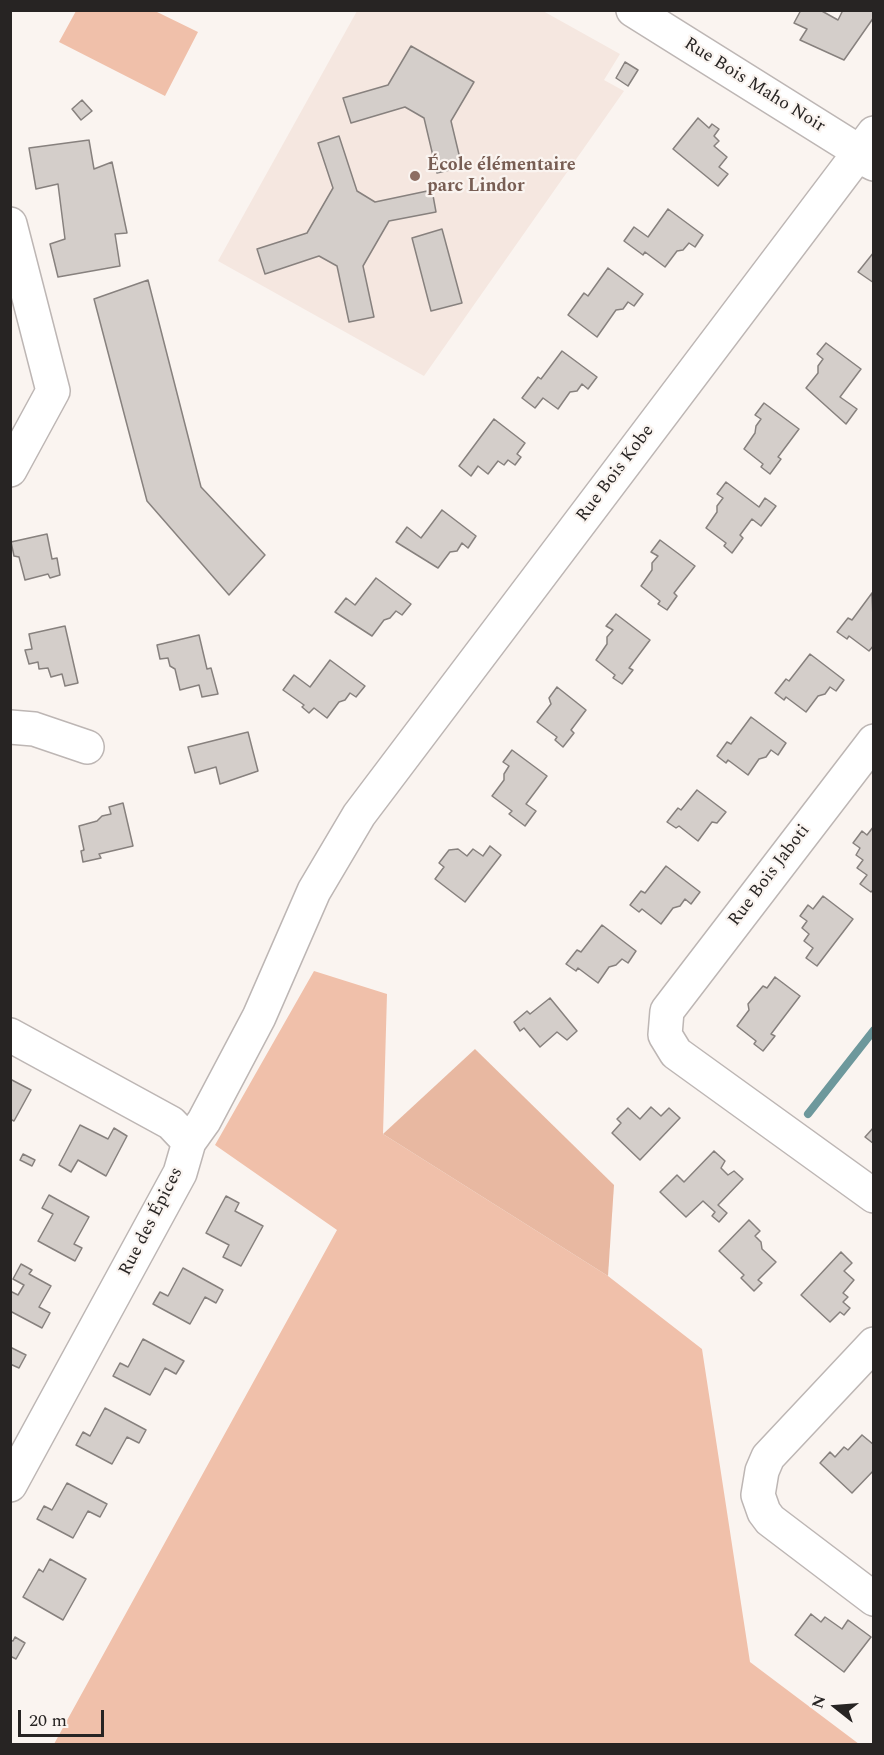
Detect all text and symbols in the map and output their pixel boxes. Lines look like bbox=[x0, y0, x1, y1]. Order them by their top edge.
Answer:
street label: Rue Bois Maho Noir bbox=[679, 34, 829, 138]
place label: École élémentaire parc Lindor bbox=[427, 155, 576, 198]
marker: École élémentaire parc Lindor bbox=[408, 169, 422, 183]
street label: Rue Bois Kobe bbox=[572, 421, 660, 527]
street label: Rue Bois Jaboti bbox=[725, 821, 815, 931]
street label: Rue des Épices bbox=[115, 1164, 189, 1280]
north arrow bbox=[806, 1677, 866, 1737]
text: N bbox=[805, 1692, 832, 1711]
scale bar bbox=[21, 1698, 106, 1736]
text: 20 m bbox=[29, 1707, 67, 1734]

